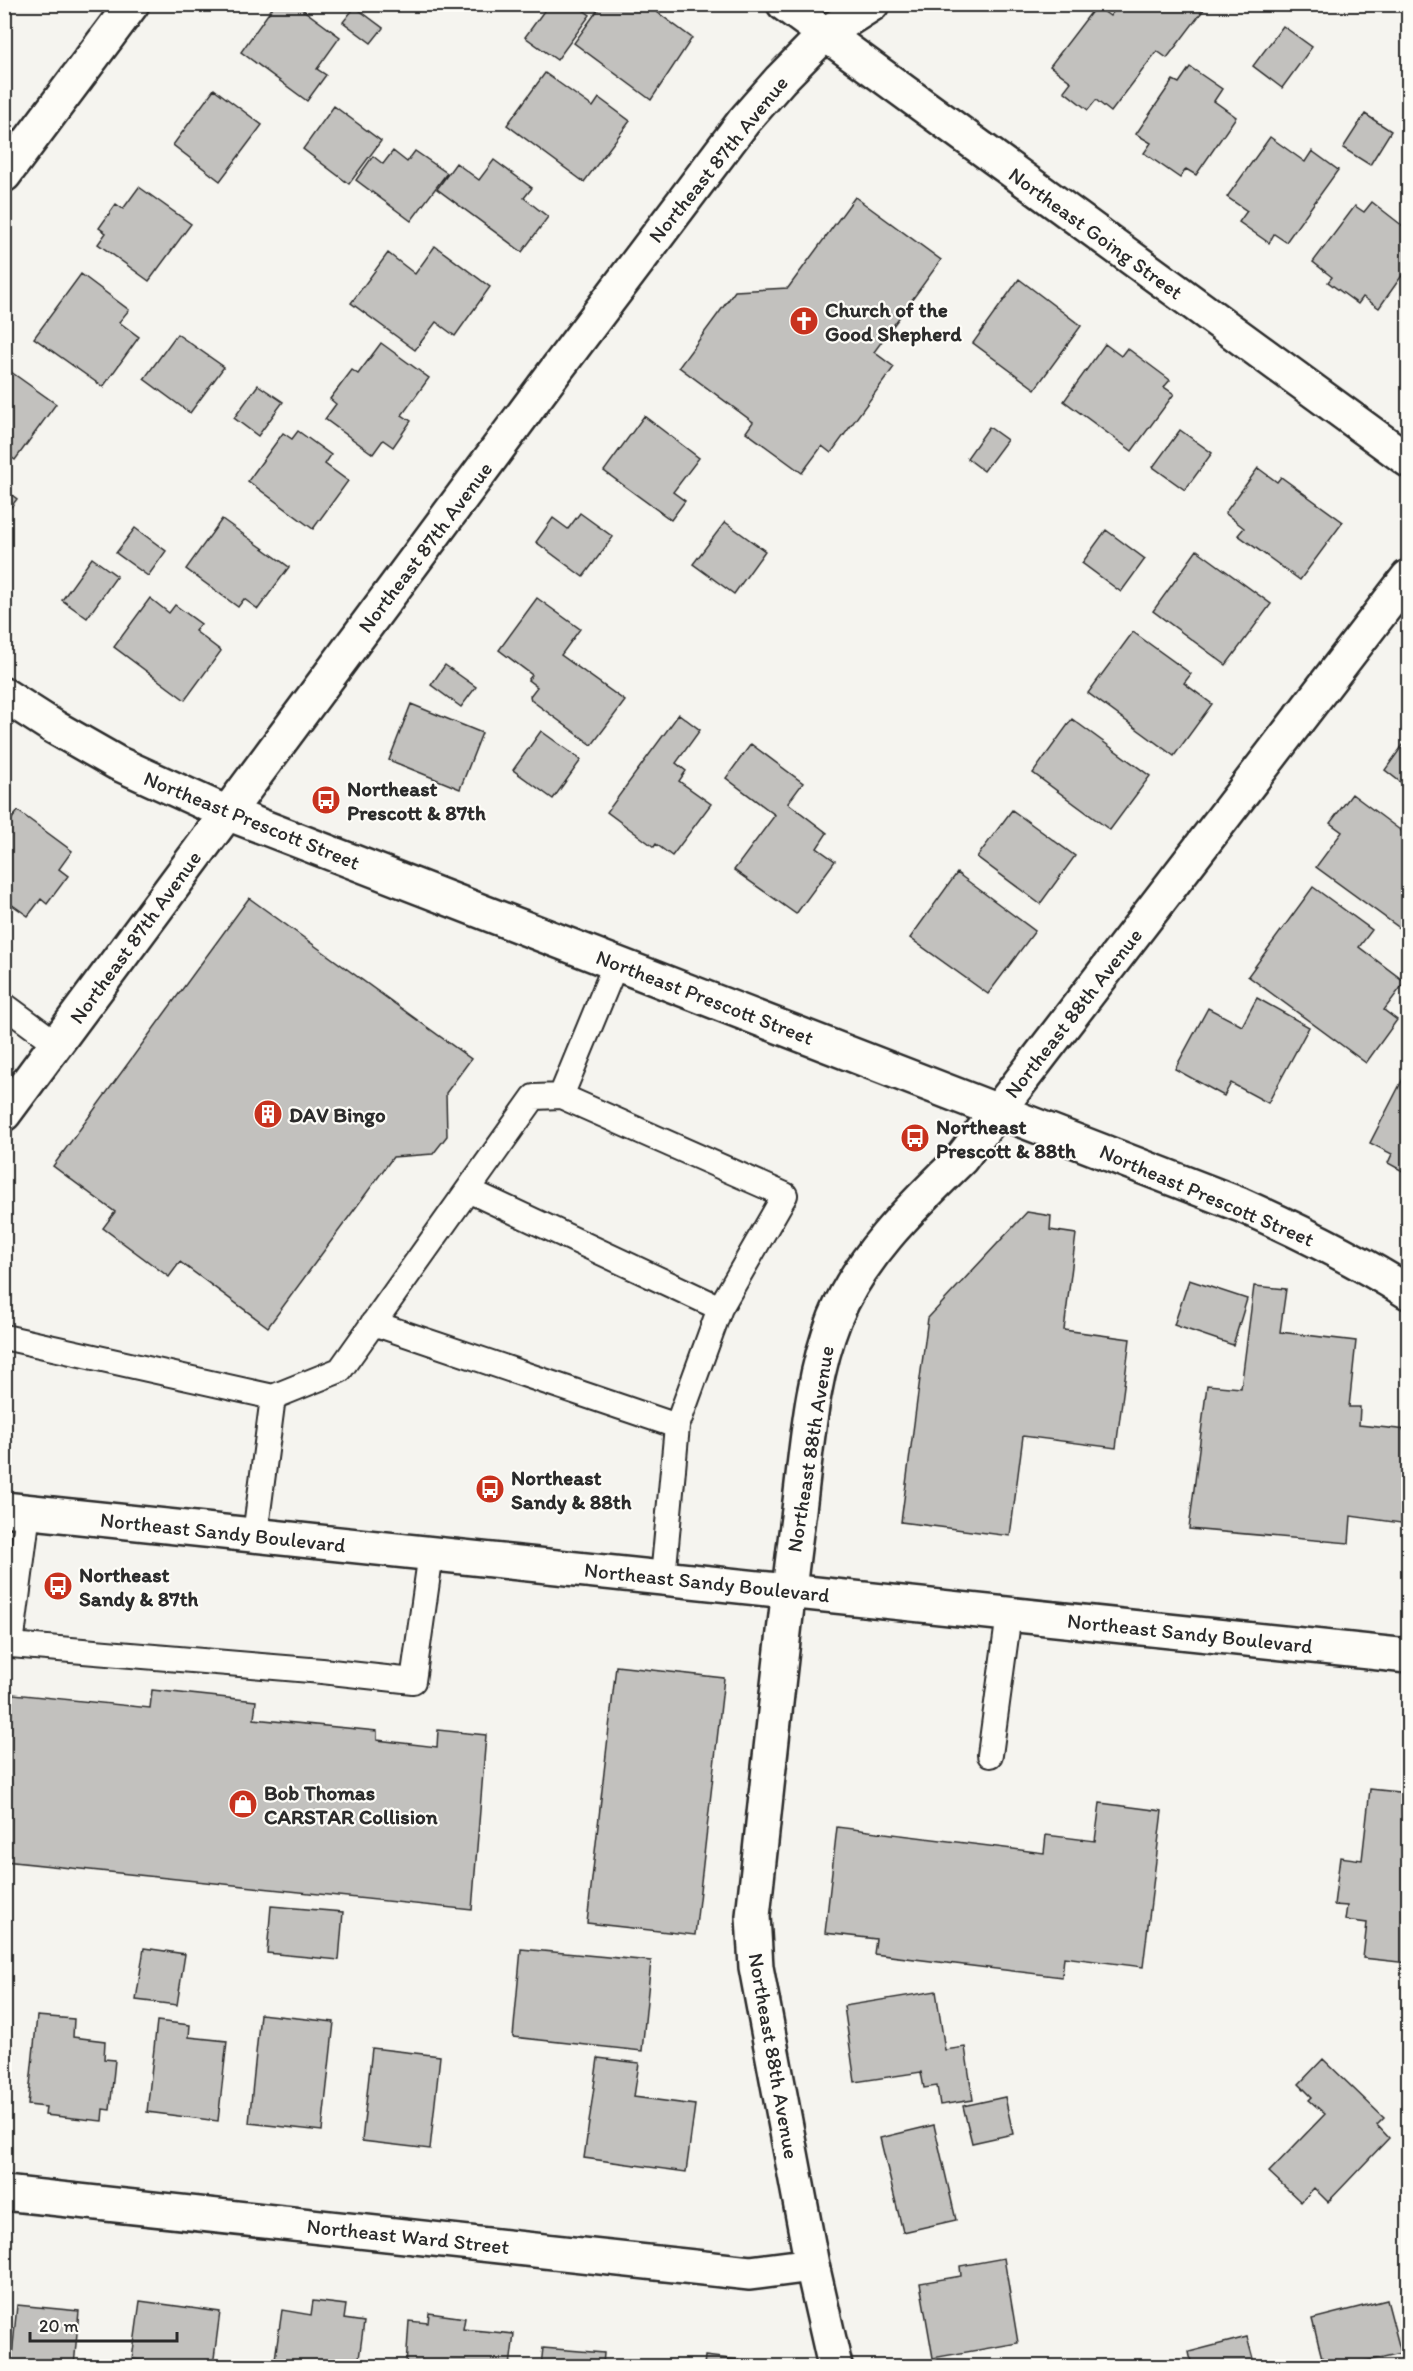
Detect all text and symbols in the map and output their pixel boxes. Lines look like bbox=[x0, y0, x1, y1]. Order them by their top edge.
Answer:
street label: Northeast 87th Avenue bbox=[643, 70, 793, 248]
street label: Northeast Going Street bbox=[1004, 161, 1188, 305]
place label: Church of the Good Shepherd bbox=[825, 297, 962, 347]
church icon: Church of the Good Shepherd bbox=[788, 305, 820, 337]
street label: Northeast 87th Avenue bbox=[353, 457, 497, 637]
street label: Northeast Prescott Street bbox=[140, 765, 364, 875]
place label: Northeast Prescott & 87th bbox=[347, 776, 486, 825]
bus stop icon: Northeast Prescott & 87th bbox=[310, 784, 342, 816]
street label: Northeast 87th Avenue bbox=[64, 846, 206, 1028]
street label: Northeast 88th Avenue bbox=[999, 923, 1147, 1103]
street label: Northeast Prescott Street bbox=[593, 944, 817, 1050]
building icon: DAV Bingo bbox=[252, 1098, 284, 1130]
place label: DAV Bingo bbox=[289, 1102, 386, 1128]
place label: Northeast Prescott & 88th bbox=[936, 1114, 1076, 1163]
bus stop icon: Northeast Prescott & 88th bbox=[899, 1122, 931, 1154]
street label: Northeast Prescott Street bbox=[1096, 1138, 1318, 1252]
street label: Northeast 88th Avenue bbox=[781, 1344, 839, 1554]
place label: Northeast Sandy & 88th bbox=[511, 1465, 632, 1515]
bus stop icon: Northeast Sandy & 88th bbox=[474, 1473, 506, 1505]
street label: Northeast Sandy Boulevard bbox=[99, 1507, 348, 1557]
street label: Northeast Sandy Boulevard bbox=[583, 1557, 832, 1607]
place label: Northeast Sandy & 87th bbox=[79, 1562, 199, 1612]
bus stop icon: Northeast Sandy & 87th bbox=[42, 1570, 74, 1602]
street label: Northeast Sandy Boulevard bbox=[1066, 1608, 1315, 1658]
place label: Bob Thomas CARSTAR Collision bbox=[264, 1780, 438, 1829]
shop icon: Bob Thomas CARSTAR Collision bbox=[227, 1788, 259, 1820]
street label: Northeast 88th Avenue bbox=[744, 1951, 804, 2161]
street label: Northeast Ward Street bbox=[305, 2213, 511, 2259]
scale bar bbox=[30, 2305, 177, 2343]
text: 20 m bbox=[39, 2315, 79, 2337]

